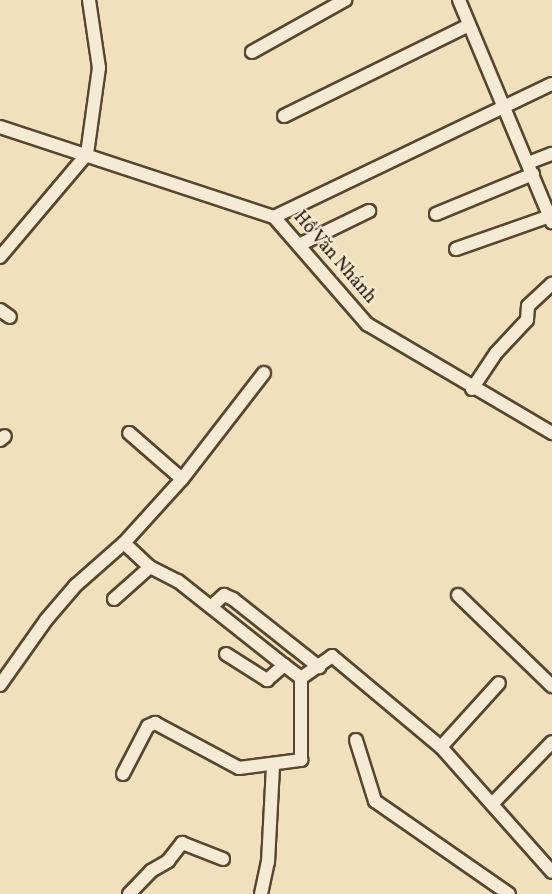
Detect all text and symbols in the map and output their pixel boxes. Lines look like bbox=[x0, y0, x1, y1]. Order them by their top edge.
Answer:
street label: Hồ Văn Nhánh bbox=[288, 207, 380, 309]

